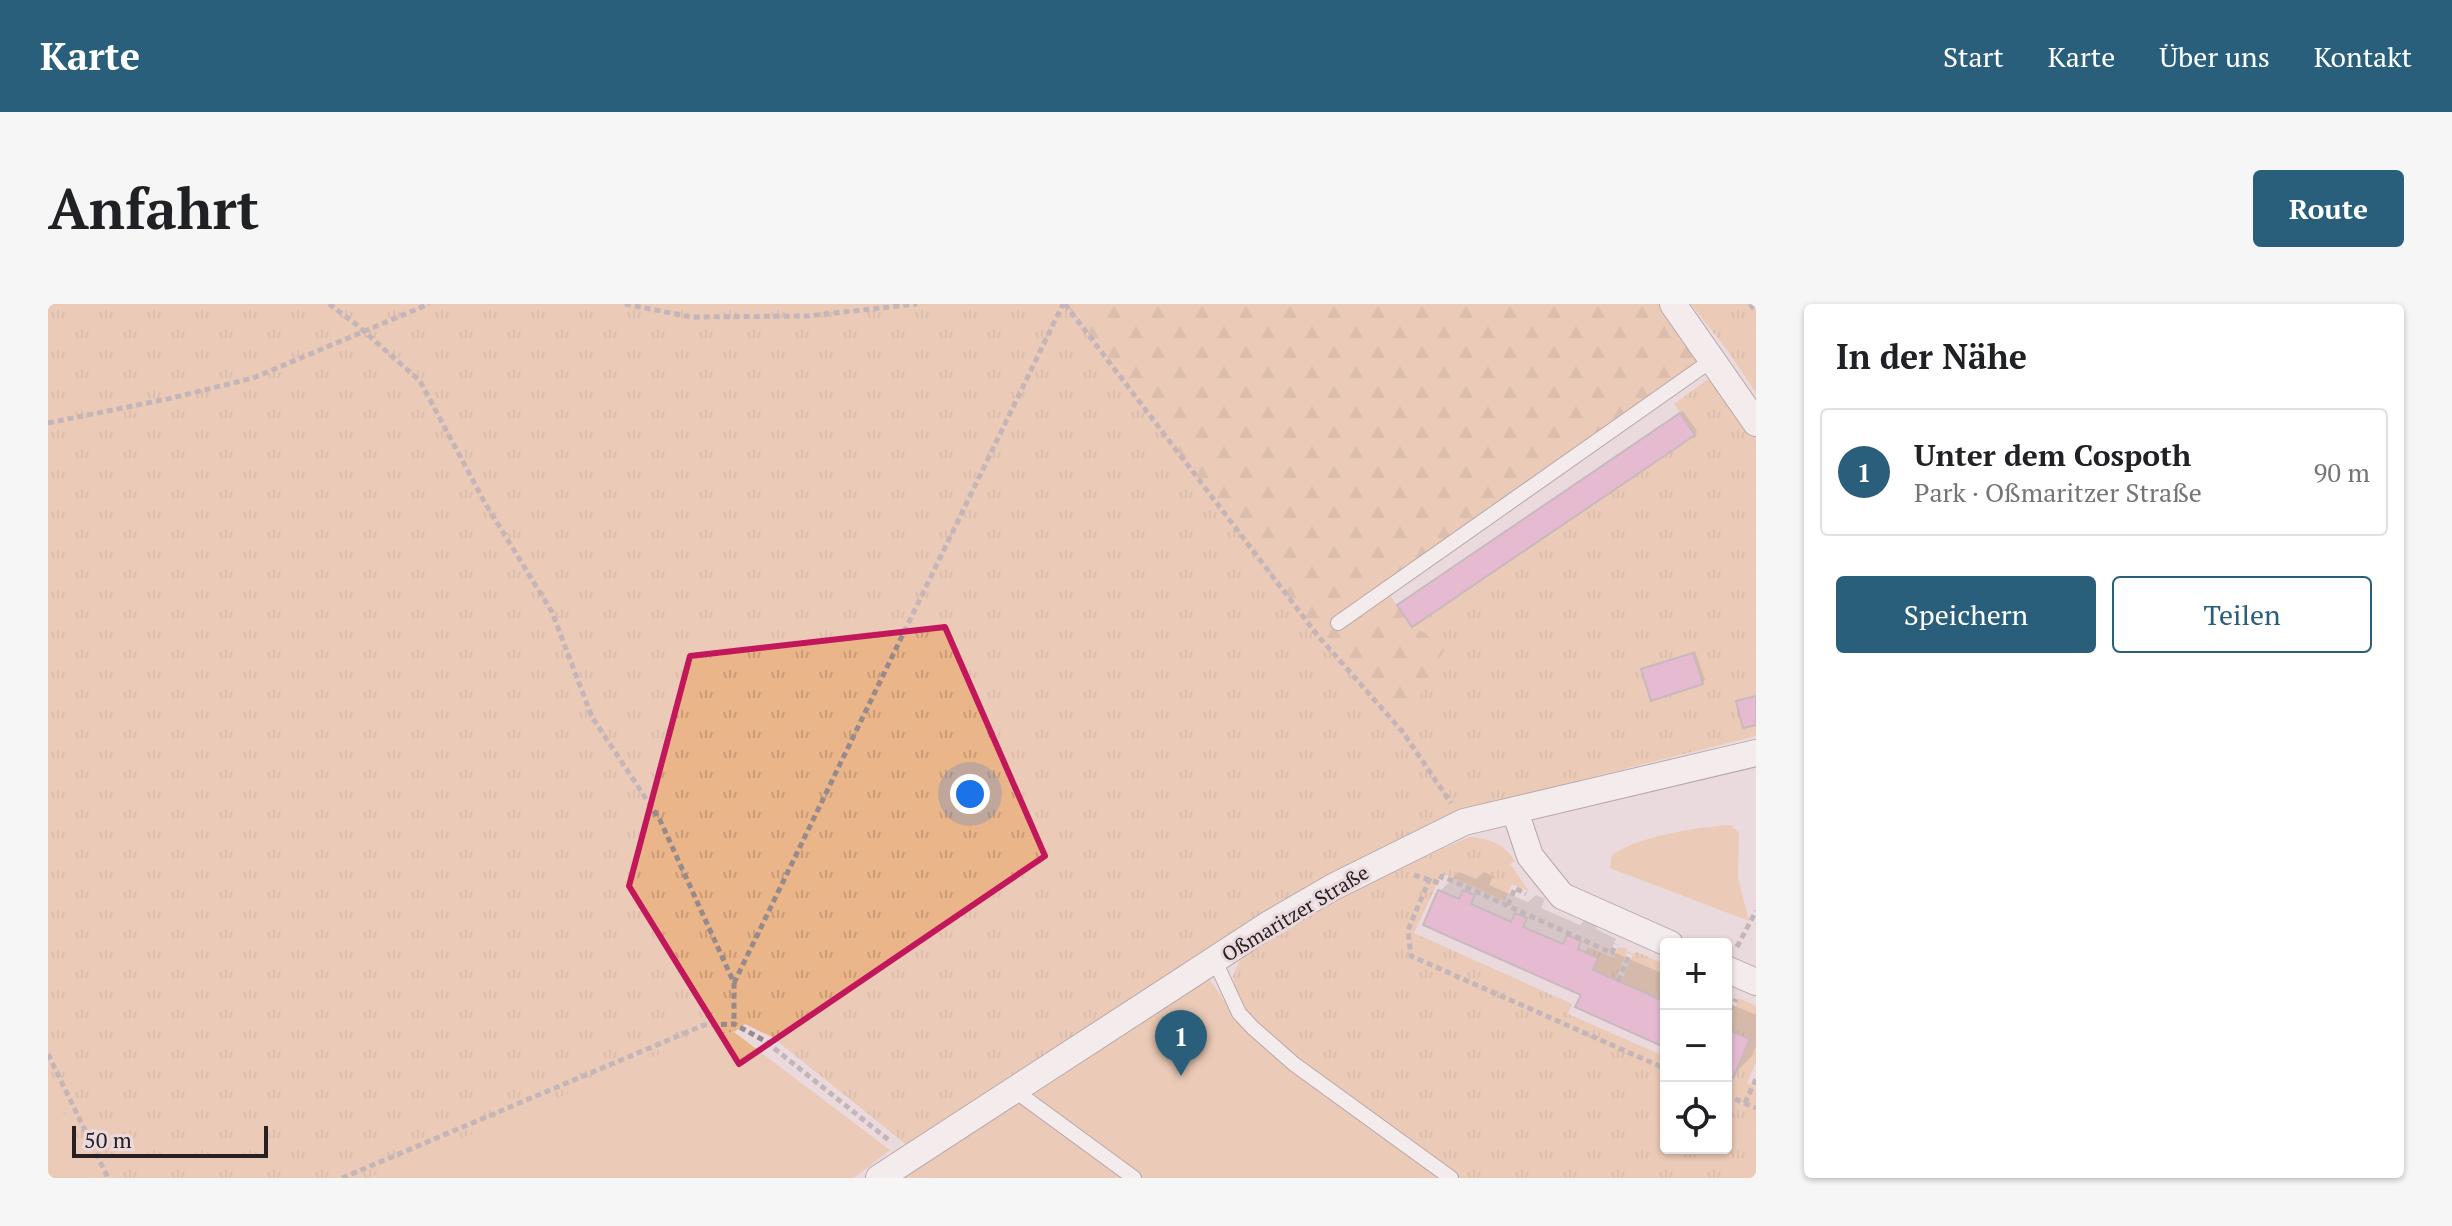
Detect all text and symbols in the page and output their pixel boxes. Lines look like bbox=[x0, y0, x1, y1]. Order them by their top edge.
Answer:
text: Karte bbox=[40, 31, 140, 81]
text: Start bbox=[1943, 38, 2004, 75]
text: Karte bbox=[2048, 38, 2115, 75]
text: Über uns bbox=[2159, 38, 2270, 75]
text: Kontakt bbox=[2314, 38, 2412, 75]
button: Route bbox=[2253, 170, 2404, 247]
text: Anfahrt bbox=[48, 171, 259, 245]
text: In der Nähe bbox=[1836, 334, 2027, 379]
text: Unter dem Cospoth bbox=[1914, 435, 2191, 475]
text: 1 bbox=[1857, 455, 1871, 489]
text: 90 m bbox=[2314, 455, 2370, 489]
text: Park · Oßmaritzer Straße bbox=[1914, 475, 2202, 509]
button: Speichern bbox=[1836, 576, 2096, 653]
button: Teilen bbox=[2112, 576, 2372, 653]
your location bbox=[950, 774, 990, 814]
street label: Oßmaritzer Straße bbox=[1217, 858, 1373, 968]
map controls bbox=[1660, 938, 1732, 1154]
button: + bbox=[1660, 938, 1732, 1010]
pin: 1 bbox=[1155, 1010, 1207, 1076]
button: − bbox=[1660, 1010, 1732, 1082]
button: locate bbox=[1660, 1082, 1732, 1154]
scale bar bbox=[72, 1122, 268, 1158]
text: 50 m bbox=[84, 1125, 132, 1154]

